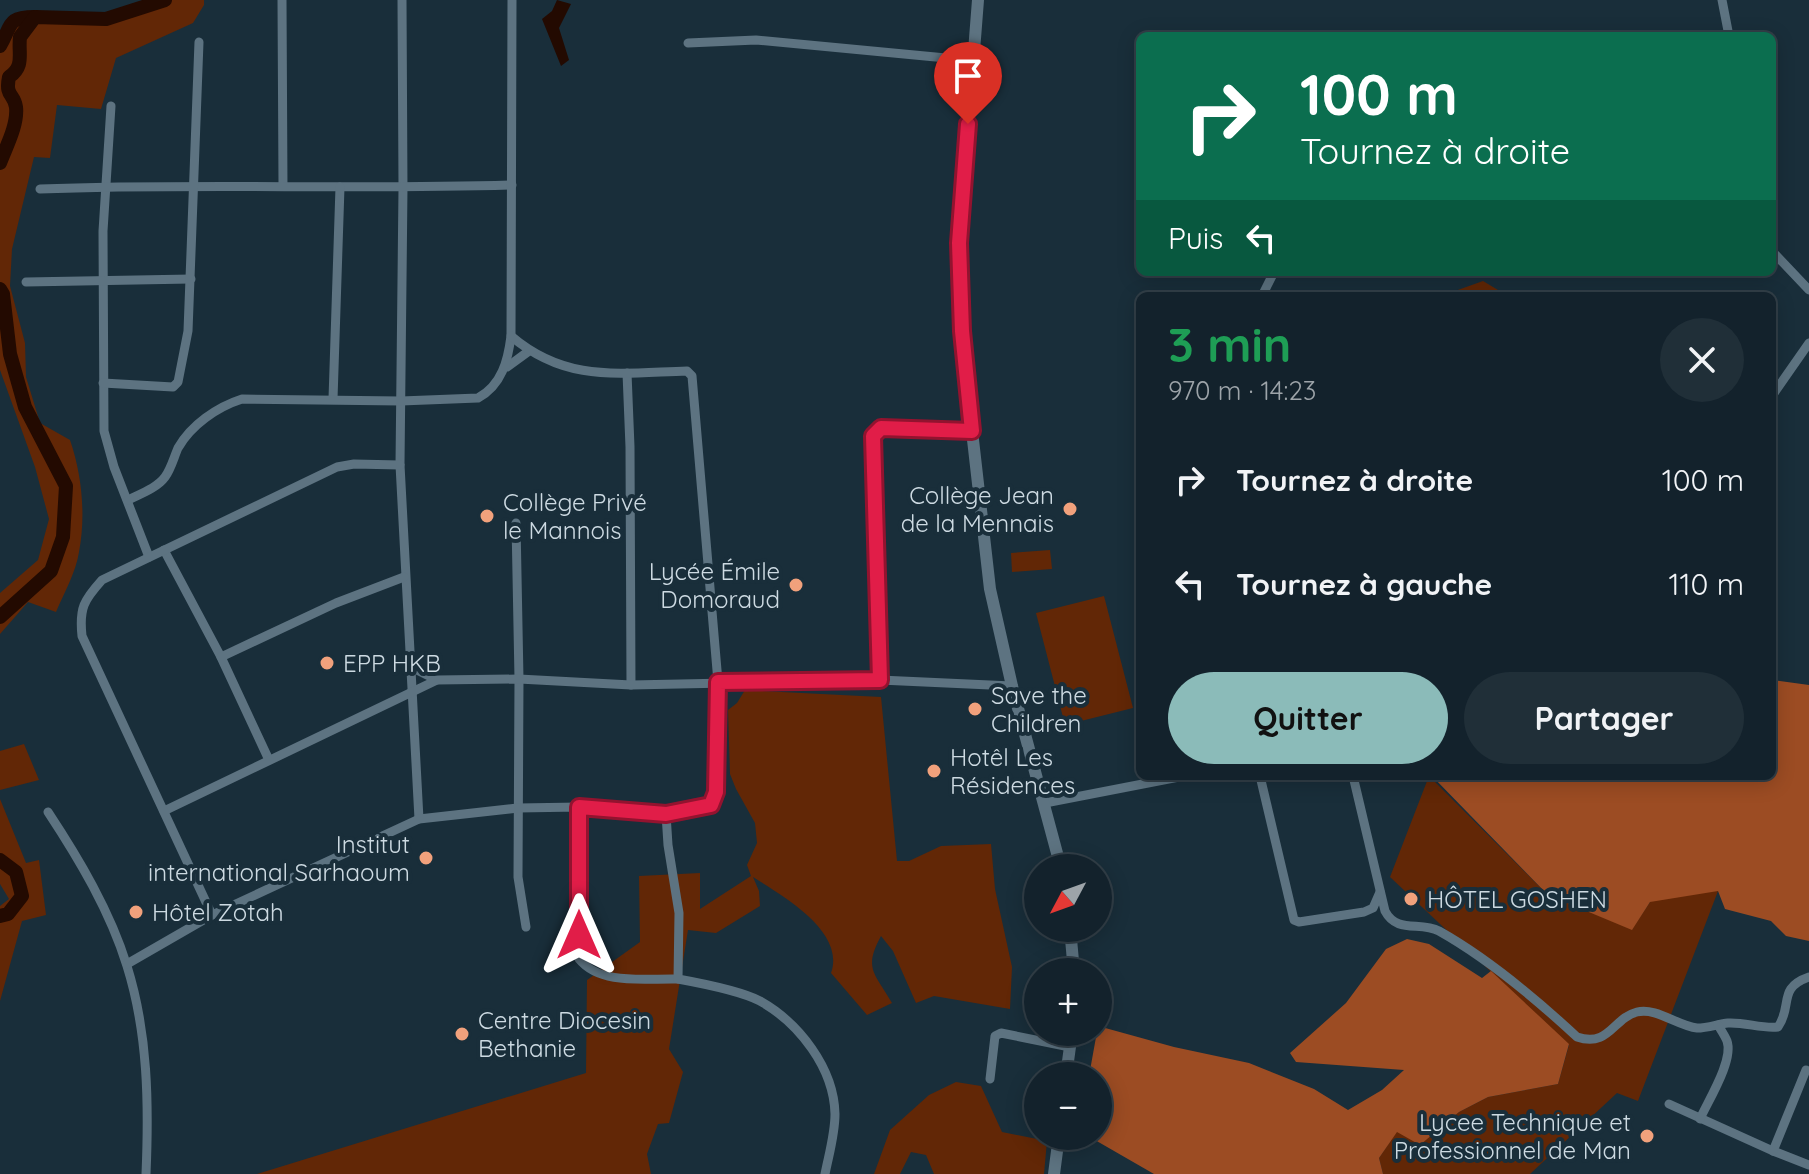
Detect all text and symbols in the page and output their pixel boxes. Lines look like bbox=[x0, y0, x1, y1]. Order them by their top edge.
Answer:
pin bbox=[934, 42, 1002, 124]
icon: arrive bbox=[946, 54, 990, 98]
text: 100 m bbox=[1300, 59, 1458, 129]
icon: right bbox=[1168, 64, 1272, 168]
text: Tournez à droite bbox=[1300, 128, 1570, 173]
icon: left bbox=[1239, 216, 1283, 260]
text: Puis bbox=[1168, 219, 1223, 257]
text: 3 min bbox=[1168, 314, 1291, 374]
button: close bbox=[1660, 318, 1744, 402]
text: 970 m · 14:23 bbox=[1168, 374, 1316, 407]
icon: right bbox=[1168, 458, 1212, 502]
text: Tournez à droite bbox=[1236, 461, 1473, 499]
text: 100 m bbox=[1662, 461, 1744, 499]
place label: Collège Jean de la Mennais bbox=[901, 480, 1054, 538]
place label: Collège Privé le Mannois bbox=[503, 487, 647, 545]
marker: Collège Jean de la Mennais bbox=[1061, 500, 1079, 518]
marker: Collège Privé le Mannois bbox=[478, 507, 496, 525]
place label: Lycée Émile Domoraud bbox=[649, 556, 780, 614]
icon: left bbox=[1168, 562, 1212, 606]
text: Tournez à gauche bbox=[1236, 565, 1492, 603]
text: 110 m bbox=[1668, 565, 1744, 603]
marker: Lycée Émile Domoraud bbox=[787, 576, 805, 594]
place label: EPP HKB bbox=[343, 648, 441, 678]
marker: EPP HKB bbox=[318, 654, 336, 672]
button: Quitter bbox=[1168, 672, 1448, 764]
button: Partager bbox=[1464, 672, 1744, 764]
place label: Save the Children bbox=[991, 680, 1087, 738]
marker: Save the Children bbox=[966, 700, 984, 718]
place label: Hotêl Les Résidences bbox=[950, 742, 1075, 800]
marker: Hotêl Les Résidences bbox=[925, 762, 943, 780]
place label: Institut international Sarhaoum bbox=[148, 829, 410, 887]
marker: Institut international Sarhaoum bbox=[417, 849, 435, 867]
north arrow bbox=[1024, 854, 1112, 942]
map controls bbox=[1024, 854, 1112, 1150]
place label: HÔTEL GOSHEN bbox=[1427, 884, 1607, 914]
marker: HÔTEL GOSHEN bbox=[1402, 890, 1420, 908]
position arrow bbox=[537, 893, 621, 977]
place label: Hôtel Zotah bbox=[152, 897, 284, 927]
marker: Hôtel Zotah bbox=[127, 903, 145, 921]
button: + bbox=[1024, 958, 1112, 1046]
place label: Centre Diocesin Bethanie bbox=[478, 1005, 651, 1063]
marker: Centre Diocesin Bethanie bbox=[453, 1025, 471, 1043]
button: − bbox=[1024, 1062, 1112, 1150]
place label: Lycee Technique et Professionnel de Man bbox=[1394, 1107, 1631, 1165]
marker: Lycee Technique et Professionnel de Man bbox=[1638, 1127, 1656, 1145]

